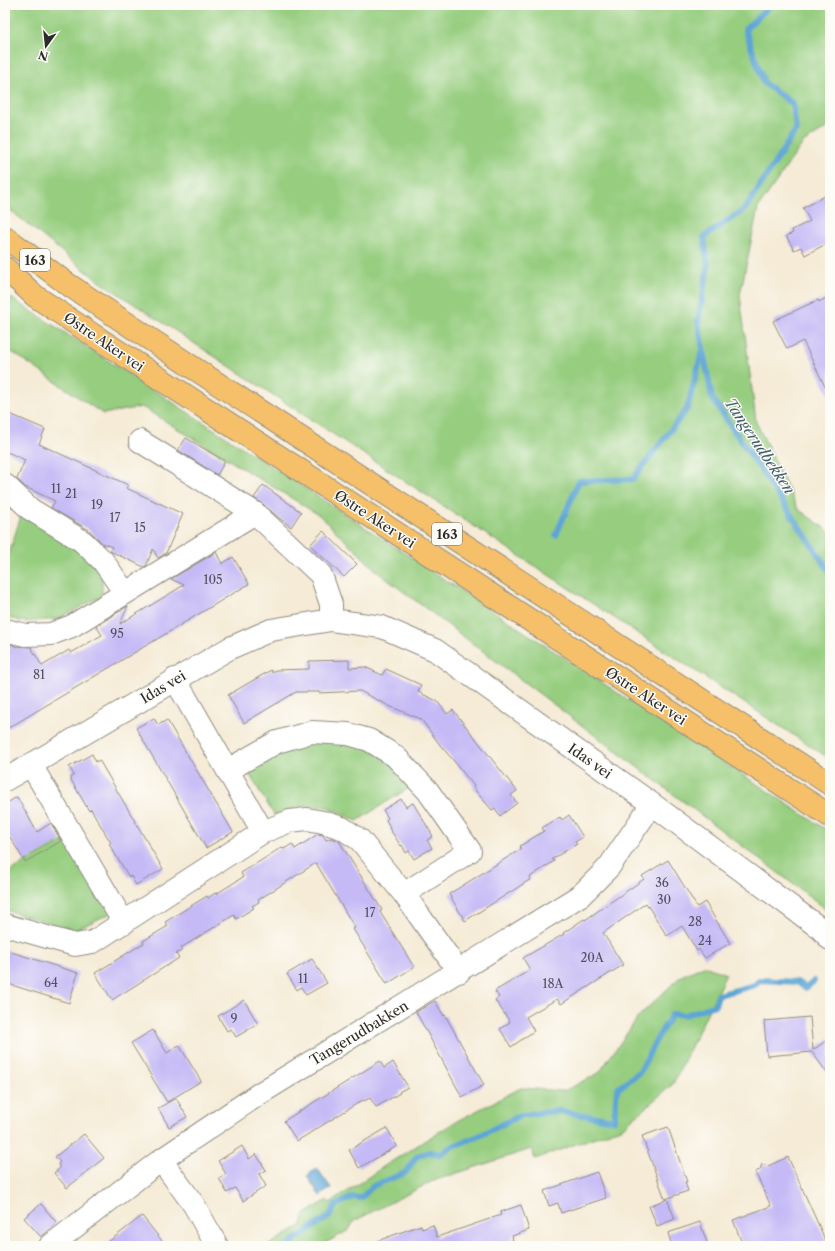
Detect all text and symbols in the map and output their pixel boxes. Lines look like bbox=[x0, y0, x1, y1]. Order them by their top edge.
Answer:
north arrow bbox=[26, 26, 66, 66]
text: N bbox=[37, 48, 50, 64]
road number: 163 bbox=[20, 249, 50, 271]
street label: Østre Aker vei bbox=[60, 308, 148, 376]
water label: Tangerudbekken bbox=[721, 394, 799, 498]
house number: 11 bbox=[51, 481, 61, 496]
house number: 21 bbox=[65, 486, 77, 501]
street label: Østre Aker vei bbox=[331, 486, 419, 552]
house number: 19 bbox=[91, 497, 103, 512]
house number: 17 bbox=[110, 510, 121, 525]
house number: 15 bbox=[134, 520, 146, 535]
road number: 163 bbox=[432, 523, 462, 545]
house number: 105 bbox=[203, 572, 223, 587]
house number: 95 bbox=[110, 626, 124, 641]
street label: Østre Aker vei bbox=[602, 663, 690, 729]
house number: 81 bbox=[33, 667, 45, 682]
street label: Idas vei bbox=[137, 667, 189, 707]
street label: Idas vei bbox=[565, 739, 615, 783]
house number: 36 bbox=[655, 875, 669, 890]
house number: 30 bbox=[657, 892, 671, 907]
house number: 17 bbox=[365, 905, 376, 920]
house number: 28 bbox=[688, 914, 702, 929]
house number: 24 bbox=[698, 933, 712, 948]
house number: 20A bbox=[580, 950, 605, 965]
house number: 11 bbox=[298, 971, 308, 986]
house number: 64 bbox=[44, 975, 58, 990]
house number: 18A bbox=[542, 976, 565, 991]
street label: Tangerudbakken bbox=[307, 996, 412, 1069]
house number: 9 bbox=[230, 1011, 238, 1026]

